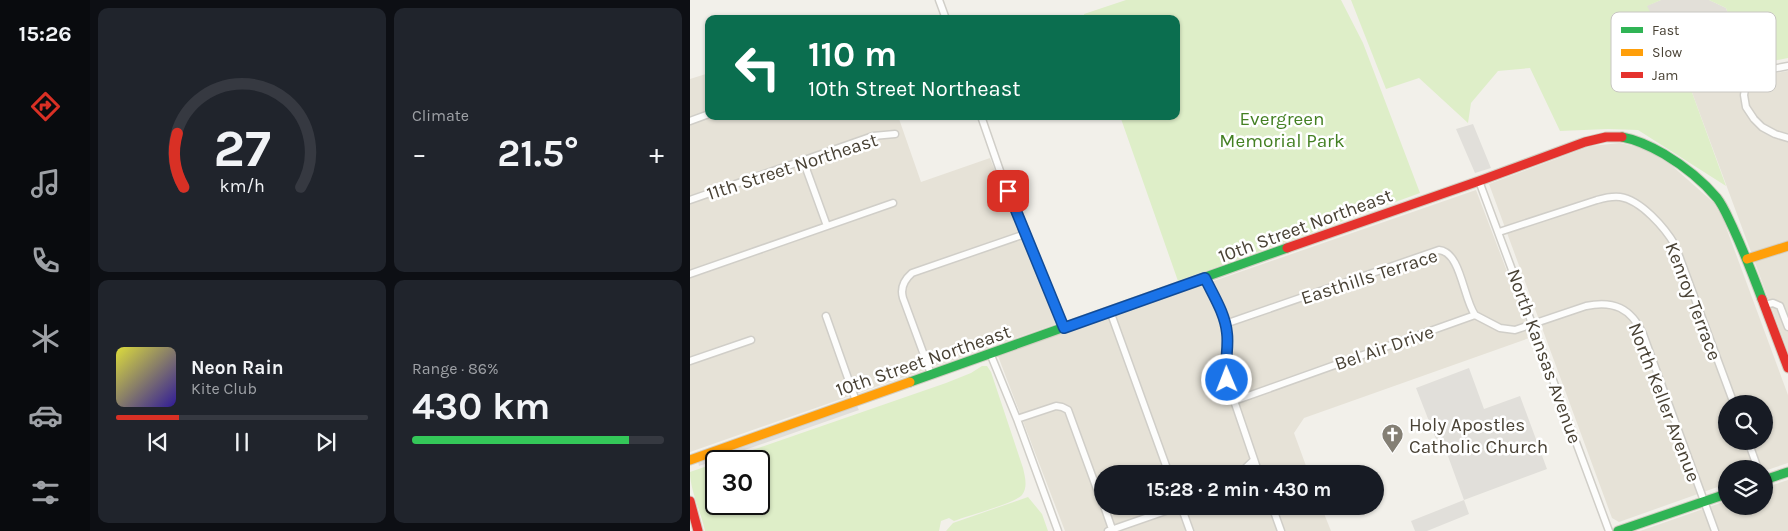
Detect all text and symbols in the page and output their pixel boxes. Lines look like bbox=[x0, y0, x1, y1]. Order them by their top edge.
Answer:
legend bbox=[1611, 12, 1776, 92]
text: 15:26 bbox=[18, 21, 72, 47]
text: Fast bbox=[1652, 22, 1679, 39]
text: 110 m bbox=[808, 34, 897, 75]
icon: left bbox=[725, 35, 790, 100]
text: Slow bbox=[1652, 44, 1682, 61]
text: Jam bbox=[1652, 67, 1678, 84]
text: 10th Street Northeast bbox=[808, 76, 1021, 102]
icon: directions bbox=[28, 89, 63, 124]
text: Climate bbox=[412, 106, 469, 125]
park label: Evergreen Memorial Park bbox=[1219, 108, 1345, 152]
text: 27 bbox=[213, 118, 271, 179]
street label: 11th Street Northeast bbox=[704, 129, 881, 205]
text: 21.5° bbox=[497, 131, 579, 176]
text: − bbox=[412, 137, 427, 170]
text: + bbox=[649, 137, 664, 170]
icon: music bbox=[28, 166, 63, 201]
pin bbox=[987, 170, 1029, 212]
text: km/h bbox=[219, 176, 265, 197]
icon: arrive bbox=[994, 177, 1022, 205]
street label: 10th Street Northeast bbox=[1215, 184, 1395, 268]
street label: Kenroy Terrace bbox=[1660, 239, 1726, 364]
icon: phone bbox=[28, 243, 63, 278]
street label: Easthills Terrace bbox=[1298, 245, 1440, 309]
street label: North Kansas Avenue bbox=[1502, 266, 1586, 447]
street label: North Keller Avenue bbox=[1624, 320, 1705, 485]
icon: climate bbox=[28, 321, 63, 356]
street label: 10th Street Northeast bbox=[833, 321, 1014, 401]
street label: Bel Air Drive bbox=[1332, 321, 1437, 375]
position arrow bbox=[1200, 353, 1252, 405]
text: Neon Rain bbox=[191, 357, 284, 379]
text: Range · 86% bbox=[412, 359, 499, 378]
text: Kite Club bbox=[191, 379, 257, 398]
text: 430 km bbox=[412, 384, 550, 429]
map controls bbox=[1718, 395, 1773, 515]
button: search bbox=[1718, 395, 1773, 450]
icon: car bbox=[28, 398, 63, 433]
place label: Holy Apostles Catholic Church bbox=[1409, 414, 1548, 458]
church icon: Holy Apostles Catholic Church bbox=[1381, 423, 1405, 454]
icon: previous bbox=[144, 428, 172, 456]
icon: pause bbox=[228, 428, 256, 456]
icon: next bbox=[312, 428, 340, 456]
speed limit sign: 30 bbox=[705, 450, 770, 515]
button: layers bbox=[1718, 460, 1773, 515]
icon: filters bbox=[28, 475, 63, 510]
text: 15:28 · 2 min · 430 m bbox=[1147, 479, 1331, 501]

